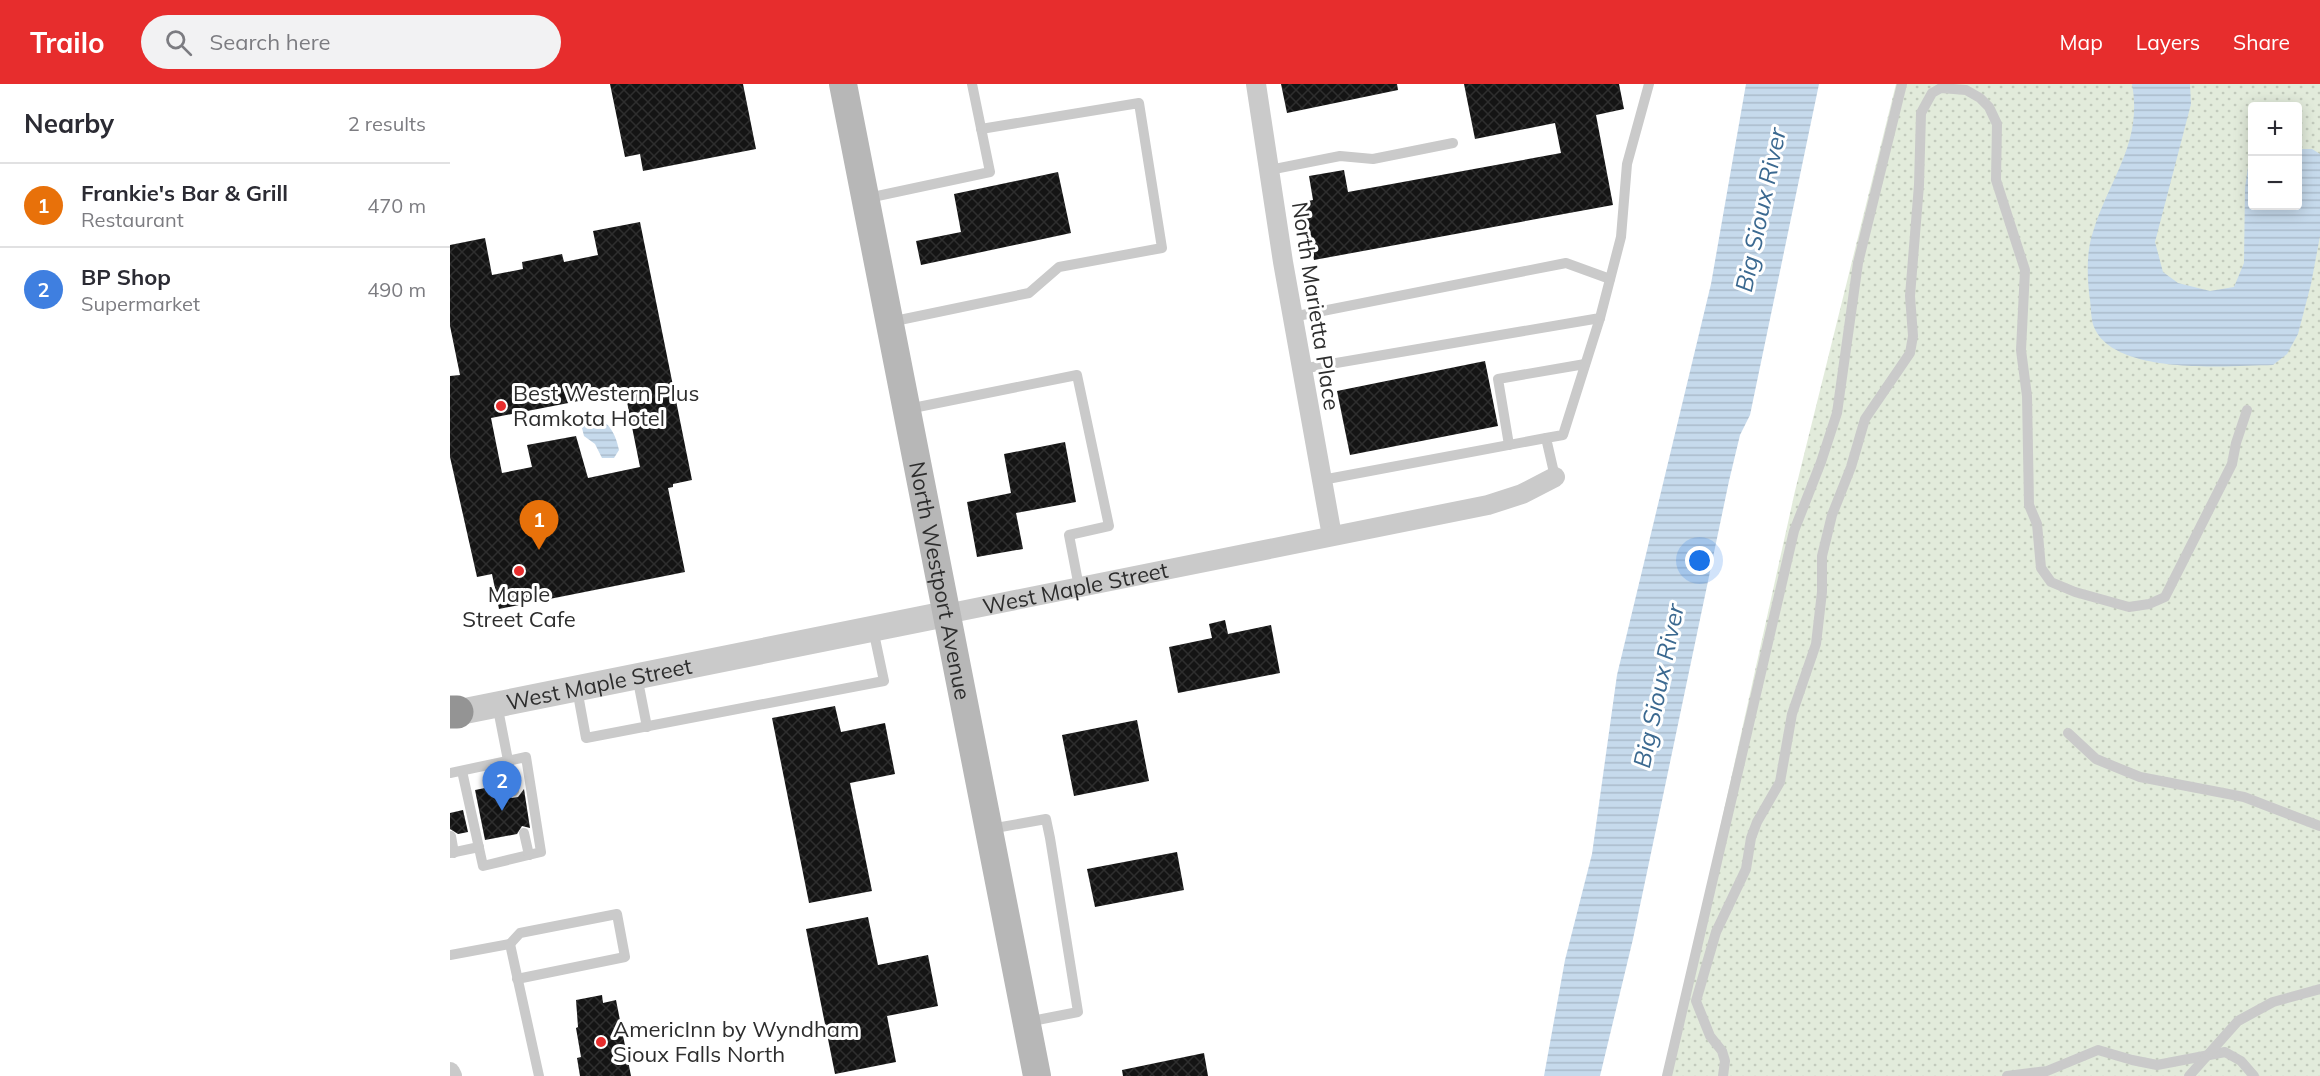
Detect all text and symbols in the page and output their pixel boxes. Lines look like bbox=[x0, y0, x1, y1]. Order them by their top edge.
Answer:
search box bbox=[141, 15, 561, 69]
text: Trailo bbox=[30, 25, 105, 60]
icon: search bbox=[162, 26, 195, 59]
text: Search here bbox=[210, 28, 331, 56]
text: Map bbox=[2060, 29, 2103, 55]
text: Layers bbox=[2136, 29, 2200, 55]
text: Share bbox=[2233, 29, 2290, 55]
map controls bbox=[2248, 102, 2302, 210]
button: + bbox=[2248, 102, 2302, 156]
text: Nearby bbox=[24, 107, 114, 140]
text: 2 results bbox=[348, 111, 426, 136]
water label: Big Sioux River bbox=[1728, 124, 1792, 294]
button: − bbox=[2248, 156, 2302, 210]
text: Frankie's Bar & Grill bbox=[81, 179, 288, 207]
text: 1 bbox=[38, 193, 50, 218]
text: 470 m bbox=[367, 193, 426, 218]
street label: North Marietta Place bbox=[1286, 200, 1346, 412]
text: Restaurant bbox=[81, 207, 184, 232]
text: BP Shop bbox=[81, 263, 171, 291]
text: 2 bbox=[38, 277, 50, 302]
text: 490 m bbox=[367, 277, 426, 302]
text: Supermarket bbox=[81, 291, 200, 316]
place label: Best Western Plus Ramkota Hotel bbox=[513, 379, 699, 432]
marker: Best Western Plus Ramkota Hotel bbox=[494, 399, 508, 413]
street label: North Westport Avenue bbox=[903, 459, 977, 702]
pin: 1 bbox=[520, 500, 559, 550]
your location bbox=[1685, 546, 1714, 575]
street label: West Maple Street bbox=[980, 556, 1171, 620]
marker: Maple Street Cafe bbox=[512, 564, 526, 578]
place label: Maple Street Cafe bbox=[462, 580, 576, 633]
water label: Big Sioux River bbox=[1626, 600, 1690, 770]
street label: West Maple Street bbox=[504, 652, 694, 716]
pin: 2 bbox=[482, 762, 522, 811]
place label: AmericInn by Wyndham Sioux Falls North bbox=[613, 1015, 859, 1068]
marker: AmericInn by Wyndham Sioux Falls North bbox=[594, 1035, 608, 1049]

